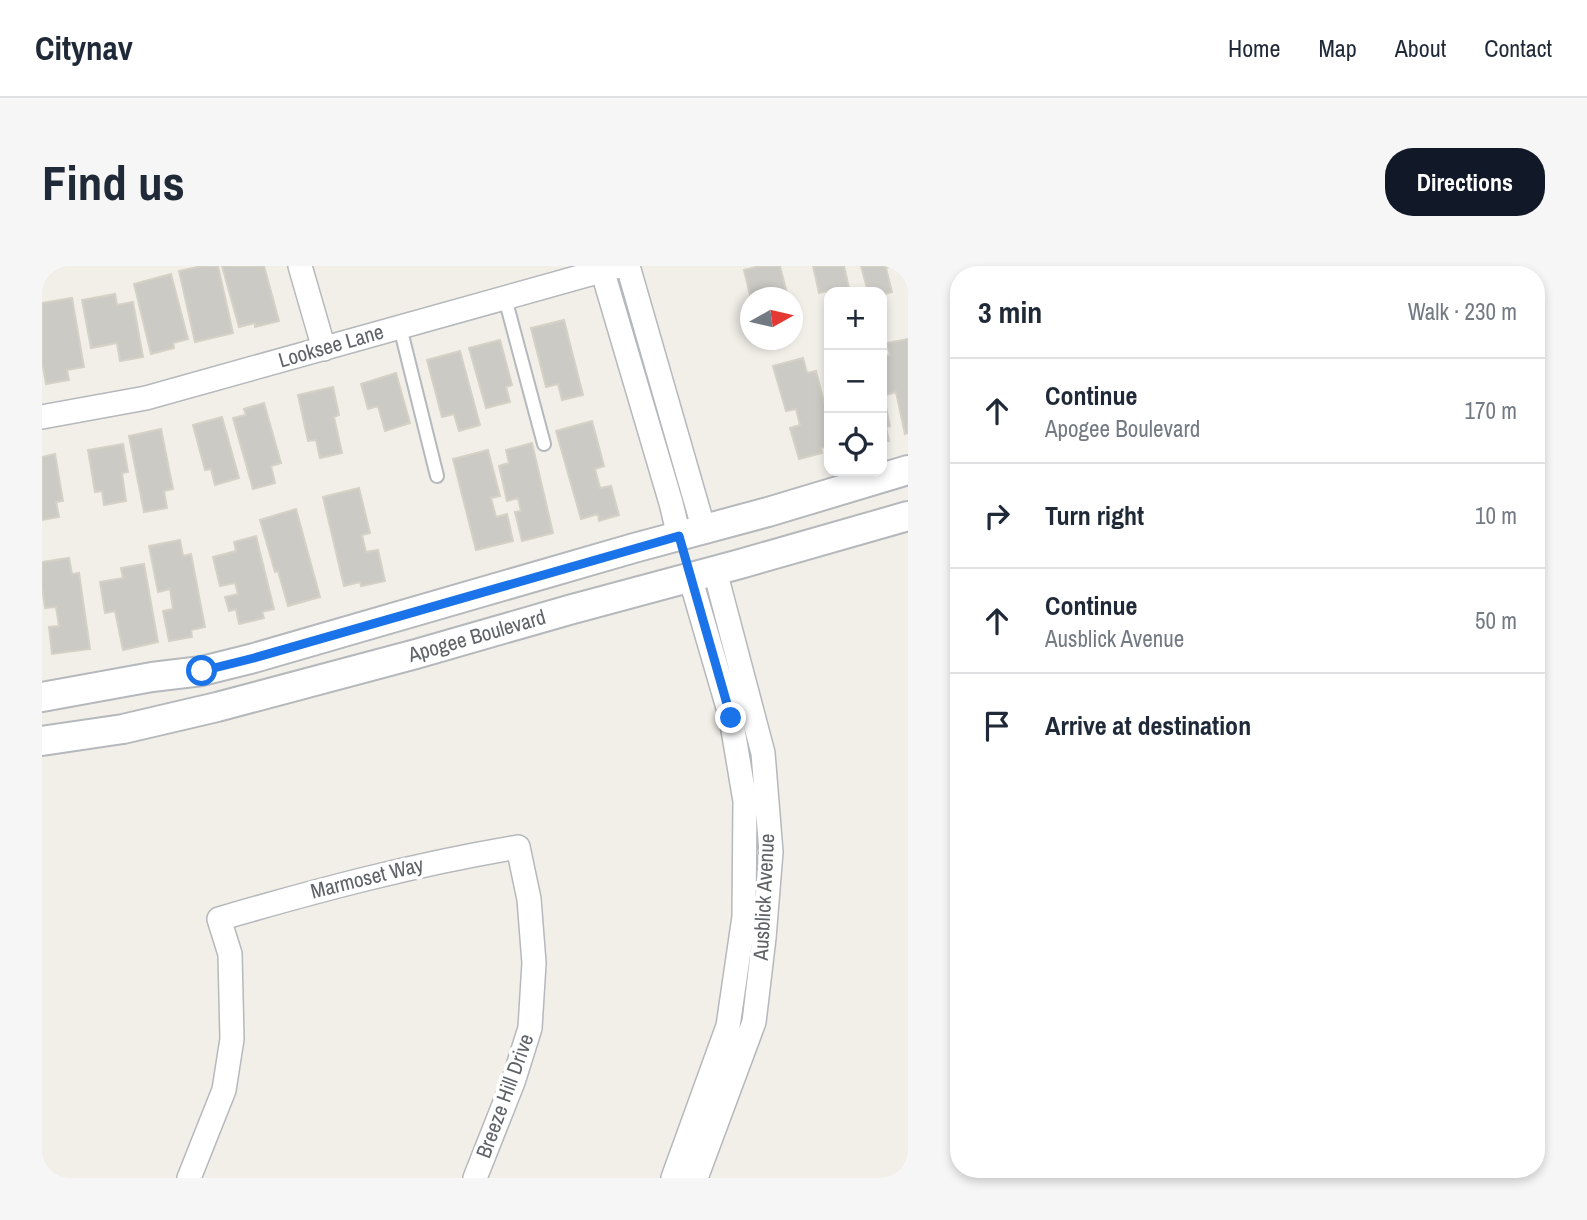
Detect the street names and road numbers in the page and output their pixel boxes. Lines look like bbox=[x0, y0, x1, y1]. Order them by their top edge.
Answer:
street label: Looksee Lane bbox=[275, 317, 387, 374]
street label: Apogee Boulevard bbox=[404, 602, 549, 669]
street label: Ausblick Avenue bbox=[746, 833, 781, 962]
street label: Marmoset Way bbox=[308, 849, 427, 906]
street label: Breeze Hill Drive bbox=[469, 1030, 540, 1162]

